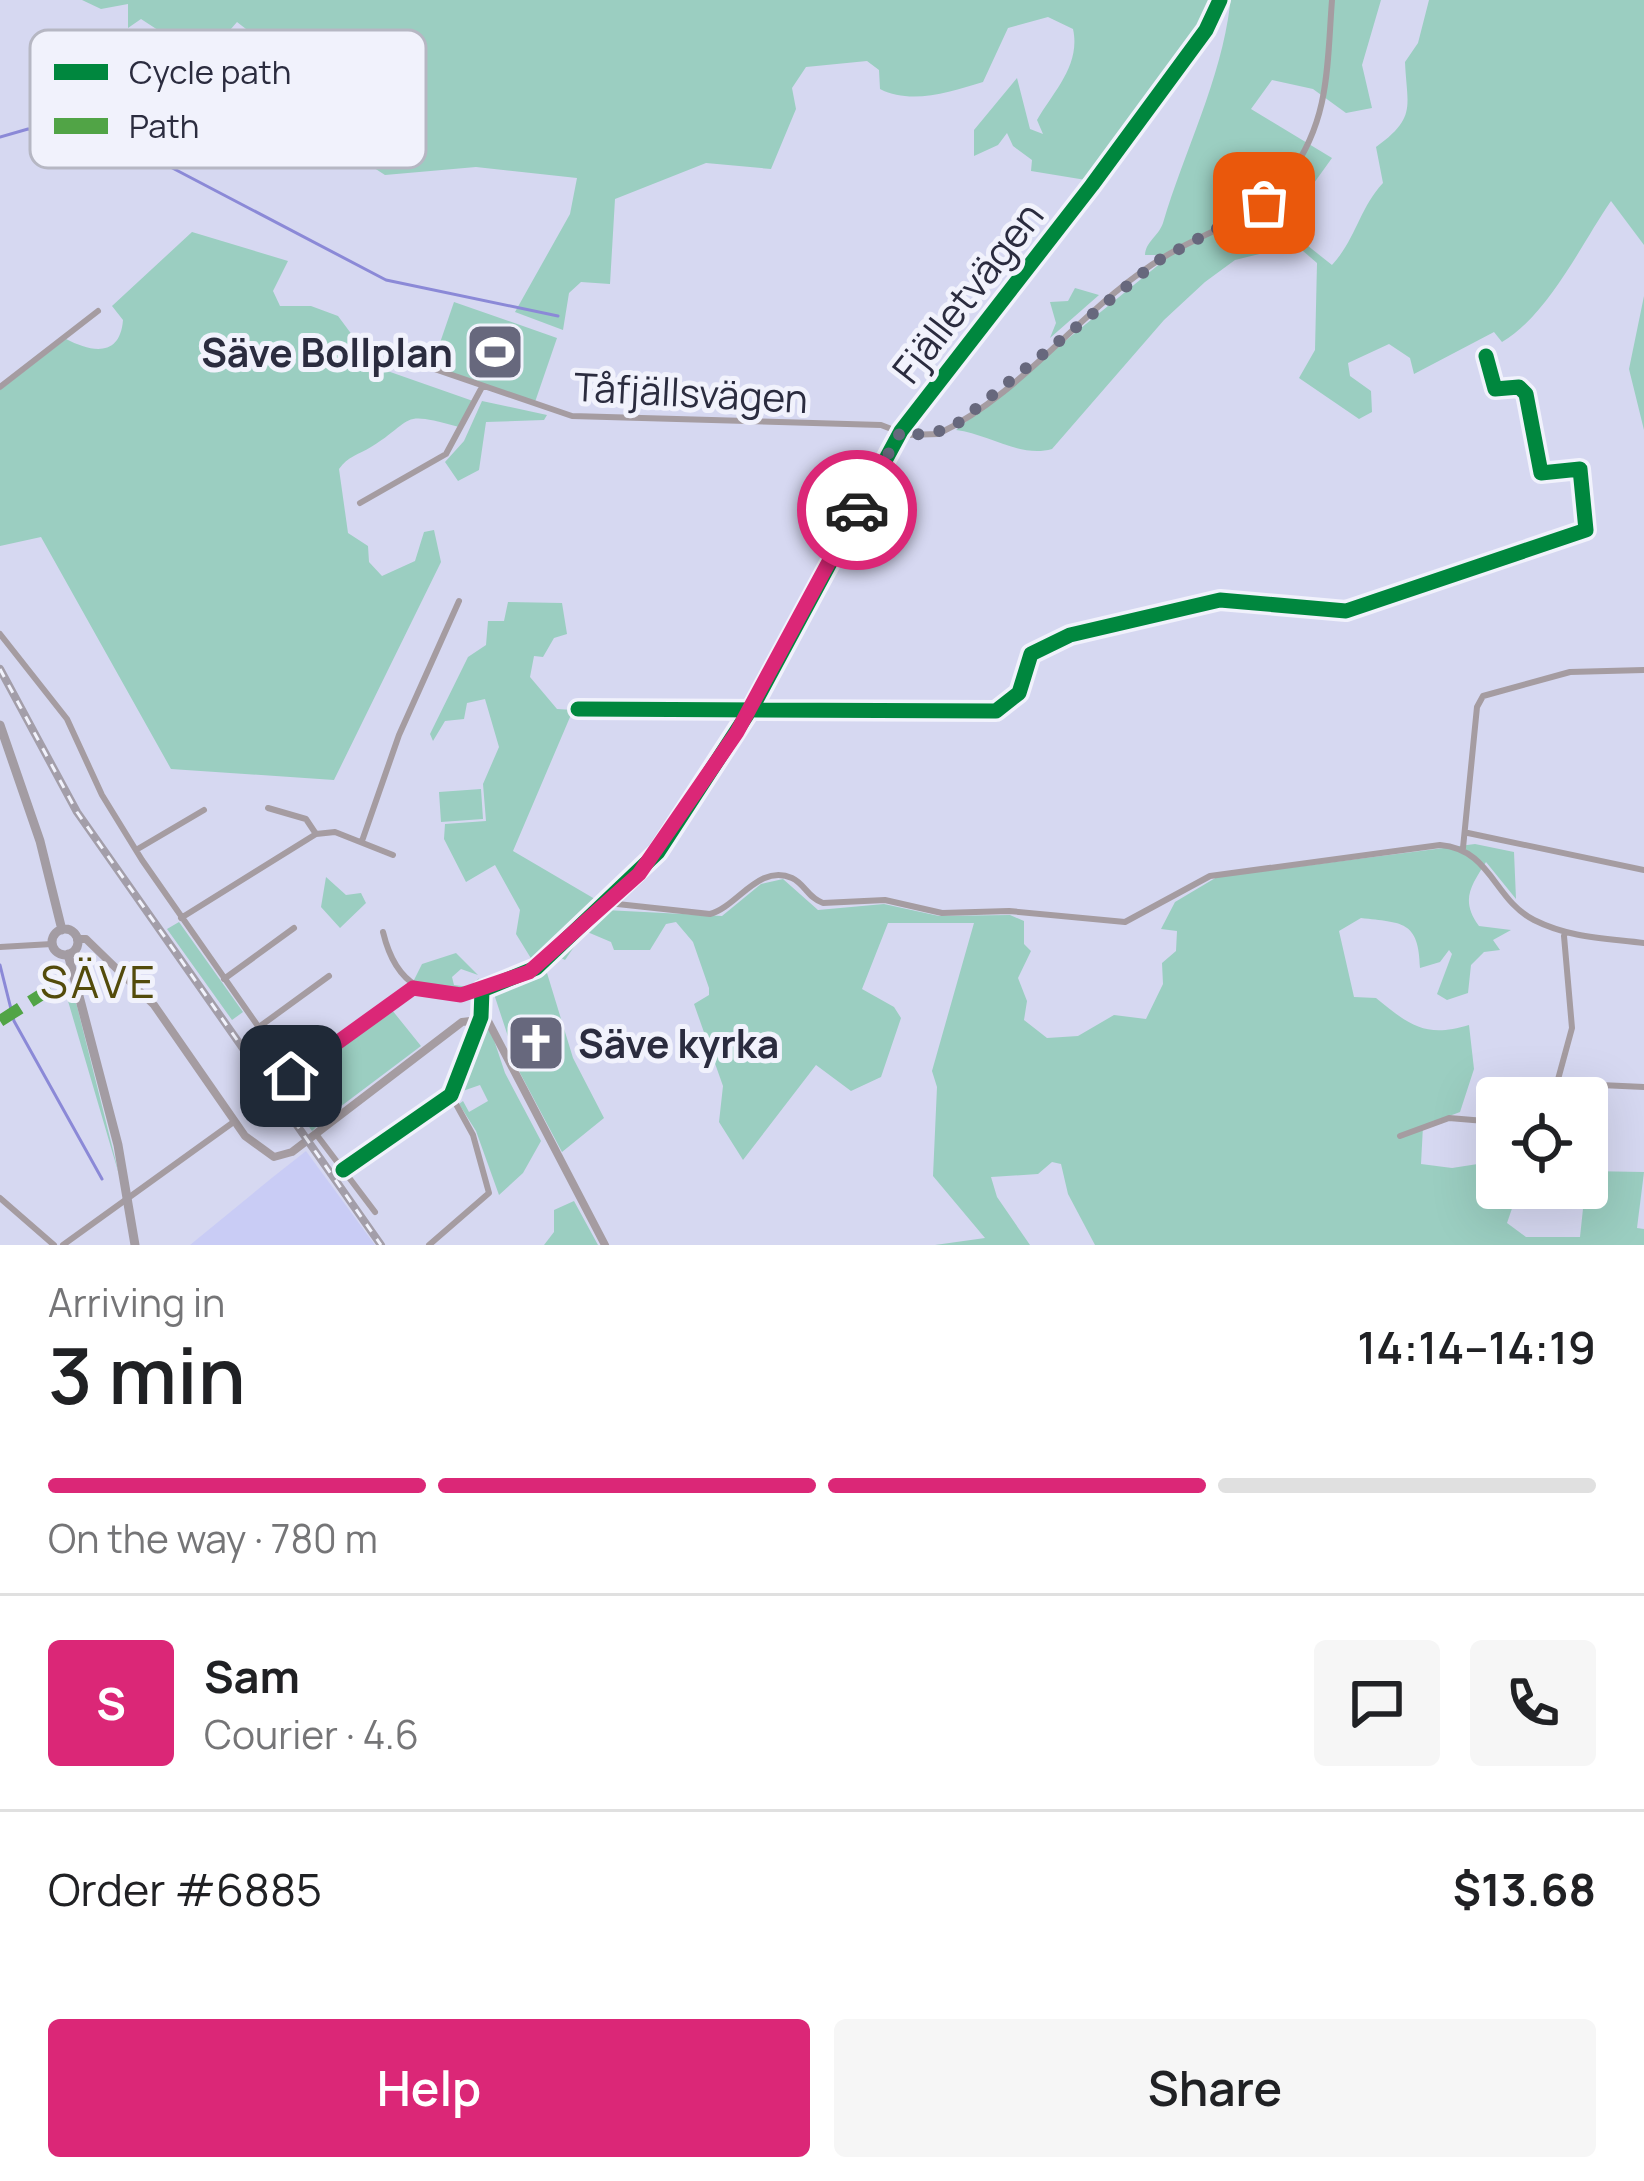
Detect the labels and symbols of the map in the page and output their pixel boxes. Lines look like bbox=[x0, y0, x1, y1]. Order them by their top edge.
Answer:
legend bbox=[30, 30, 426, 168]
text: Cycle path bbox=[129, 49, 291, 94]
text: Path bbox=[129, 103, 199, 148]
pin bbox=[1213, 152, 1315, 254]
street label: Fjälletvägen bbox=[879, 190, 1055, 394]
sports icon: Säve Bollplan bbox=[464, 321, 526, 383]
place label: Säve Bollplan bbox=[201, 325, 453, 379]
street label: Tåfjällsvägen bbox=[573, 359, 809, 425]
courier bbox=[797, 450, 917, 570]
district label: SÄVE bbox=[40, 950, 158, 1012]
church icon: Säve kyrka bbox=[505, 1012, 567, 1074]
place label: Säve kyrka bbox=[578, 1016, 779, 1070]
pin bbox=[240, 1025, 342, 1127]

